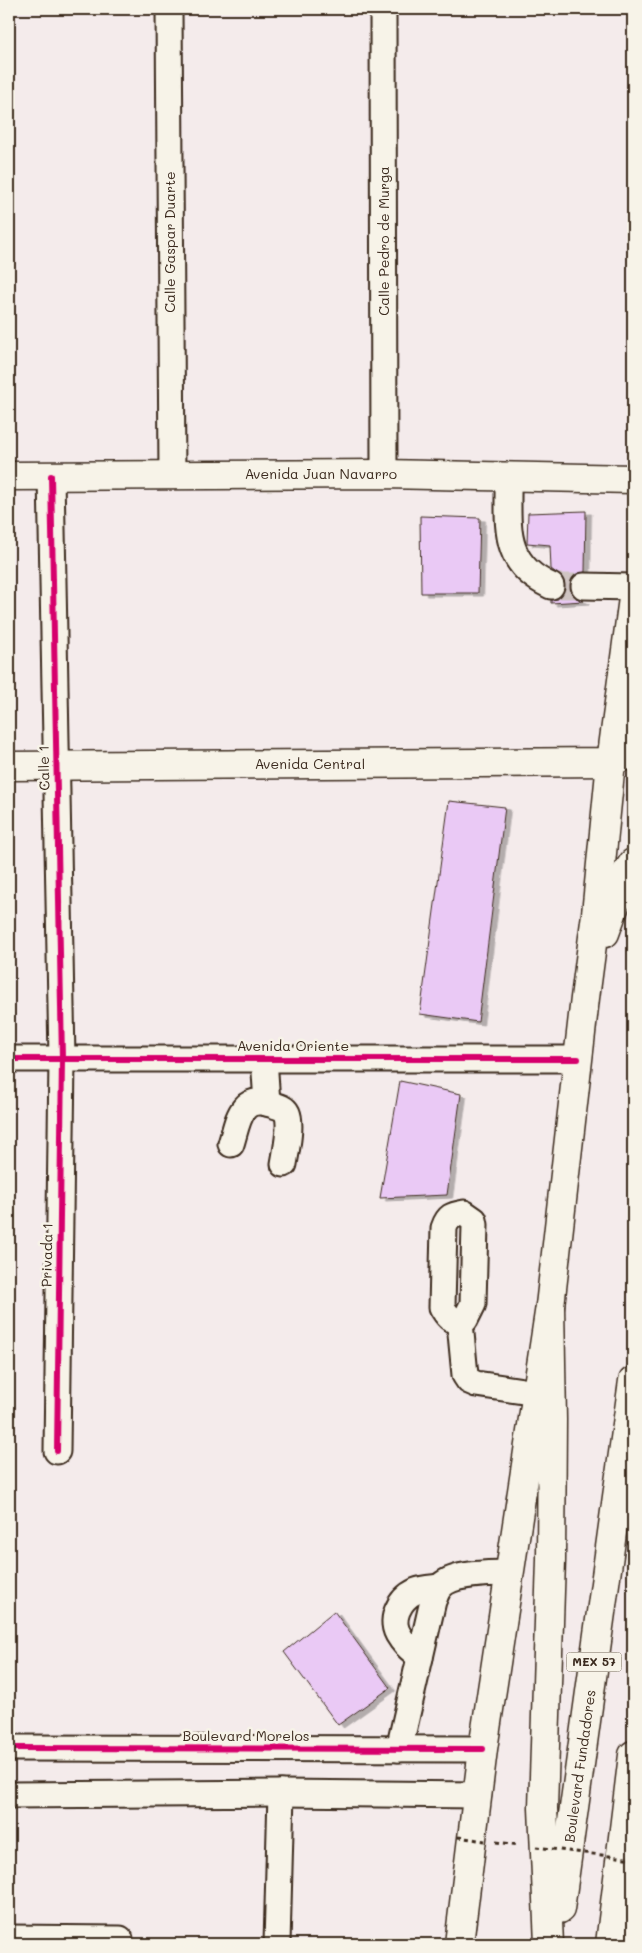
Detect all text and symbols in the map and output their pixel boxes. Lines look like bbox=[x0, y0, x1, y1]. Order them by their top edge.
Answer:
street label: Calle Pedro de Murga bbox=[374, 166, 393, 316]
street label: Calle Gaspar Duarte bbox=[160, 171, 179, 313]
street label: Avenida Juan Navarro bbox=[245, 464, 397, 483]
street label: Calle 1 bbox=[34, 745, 53, 791]
street label: Avenida Central bbox=[255, 754, 365, 773]
street label: Avenida Oriente bbox=[237, 1036, 349, 1055]
street label: Privada 1 bbox=[36, 1223, 57, 1287]
road number: MEX 57 bbox=[566, 1652, 622, 1671]
street label: Boulevard Fundadores bbox=[559, 1688, 600, 1843]
street label: Boulevard Morelos bbox=[182, 1726, 310, 1745]

